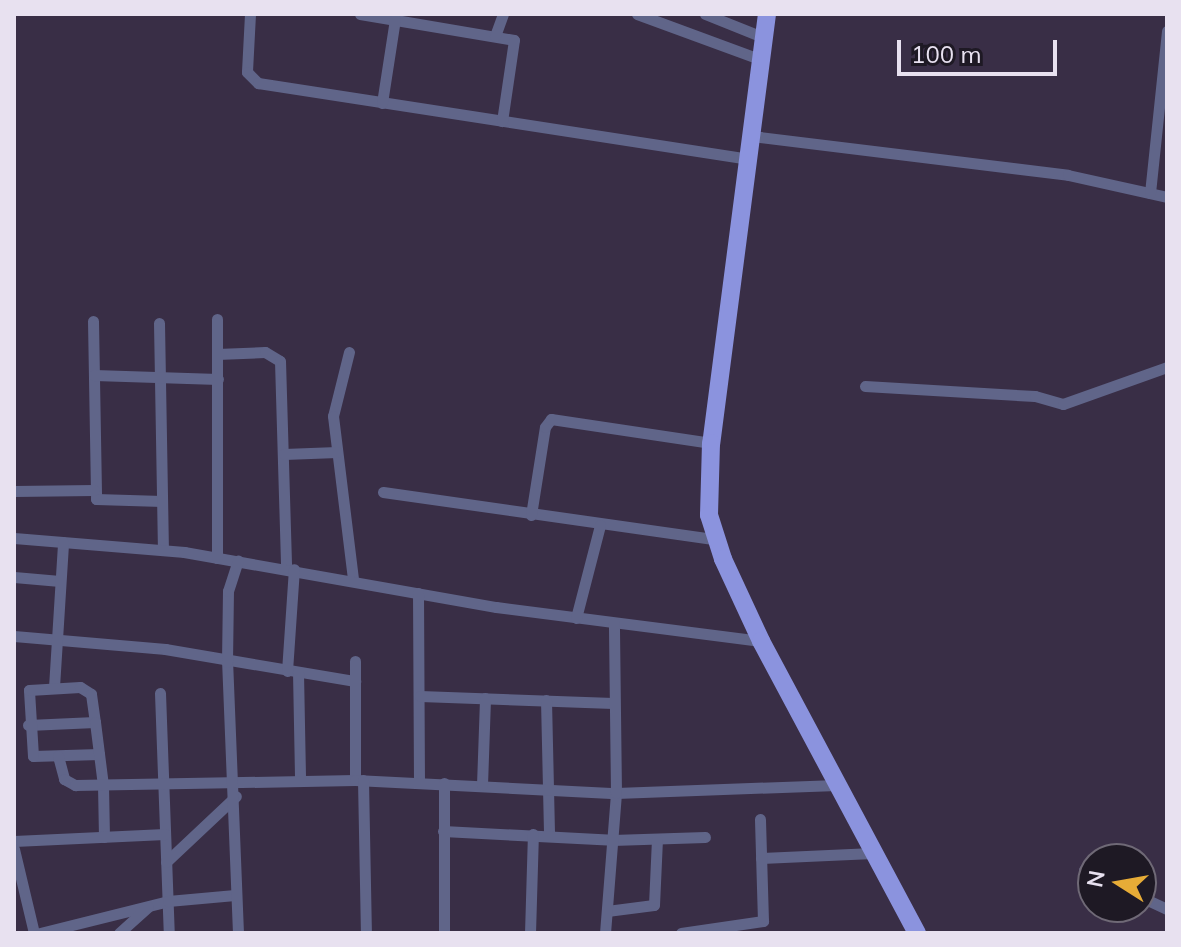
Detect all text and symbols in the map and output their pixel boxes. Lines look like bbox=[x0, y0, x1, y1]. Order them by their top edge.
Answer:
scale bar bbox=[901, 24, 1061, 74]
text: 100 m bbox=[911, 39, 982, 69]
north arrow bbox=[1077, 843, 1157, 923]
text: N bbox=[1080, 868, 1111, 890]

